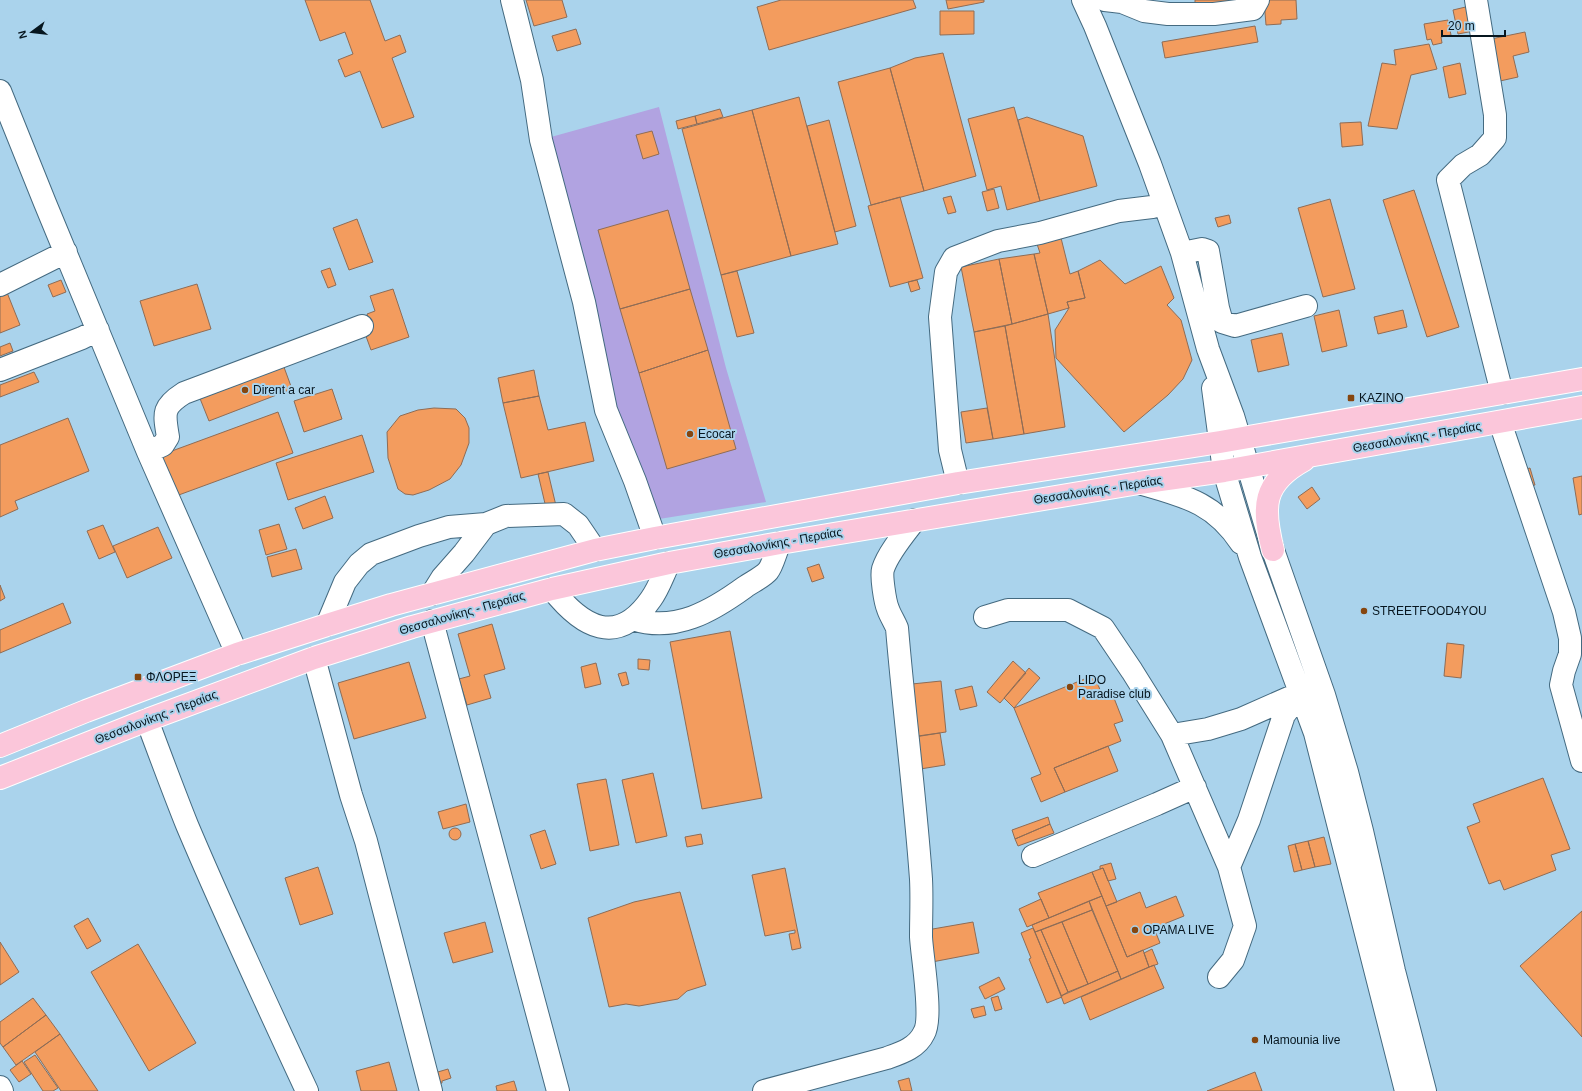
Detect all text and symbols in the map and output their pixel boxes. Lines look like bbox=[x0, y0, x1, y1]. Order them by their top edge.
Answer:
north arrow bbox=[12, 12, 52, 52]
scale bar bbox=[1442, 12, 1505, 38]
text: 20 m bbox=[1448, 19, 1475, 33]
text: N bbox=[16, 29, 29, 40]
place label: Dirent a car bbox=[253, 383, 315, 397]
marker: Dirent a car bbox=[240, 385, 250, 395]
place label: ΚΑΖΙΝΟ bbox=[1359, 391, 1404, 405]
marker: ΚΑΖΙΝΟ bbox=[1346, 393, 1356, 403]
street label: Θεσσαλονίκης - Περαίας bbox=[1352, 419, 1482, 455]
place label: Ecocar bbox=[698, 427, 735, 441]
marker: Ecocar bbox=[685, 429, 695, 439]
street label: Θεσσαλονίκης - Περαίας bbox=[1033, 473, 1163, 507]
street label: Θεσσαλονίκης - Περαίας bbox=[713, 525, 843, 561]
street label: Θεσσαλονίκης - Περαίας bbox=[398, 588, 527, 638]
place label: STREETFOOD4YOU bbox=[1372, 604, 1487, 618]
marker: STREETFOOD4YOU bbox=[1359, 606, 1369, 616]
place label: ΦΛΟΡΕΞ bbox=[146, 670, 197, 684]
marker: ΦΛΟΡΕΞ bbox=[133, 672, 143, 682]
place label: LIDO Paradise club bbox=[1078, 673, 1151, 701]
marker: LIDO Paradise club bbox=[1065, 682, 1075, 692]
street label: Θεσσαλονίκης - Περαίας bbox=[93, 687, 219, 747]
place label: ΟΡΑΜΑ LIVE bbox=[1143, 923, 1214, 937]
marker: ΟΡΑΜΑ LIVE bbox=[1130, 925, 1140, 935]
place label: Mamounia live bbox=[1263, 1033, 1341, 1047]
marker: Mamounia live bbox=[1250, 1035, 1260, 1045]

